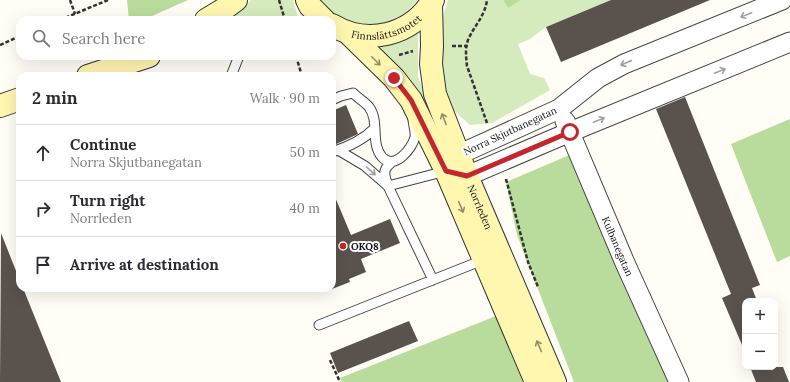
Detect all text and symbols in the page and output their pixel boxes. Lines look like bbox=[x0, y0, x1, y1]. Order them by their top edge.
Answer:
street label: Finnslättsmotet bbox=[350, 11, 424, 42]
one-way arrow bbox=[741, 12, 753, 19]
search box bbox=[16, 16, 336, 60]
icon: search bbox=[30, 27, 52, 49]
text: Search here bbox=[62, 29, 145, 48]
one-way arrow bbox=[371, 56, 381, 66]
one-way arrow bbox=[620, 60, 632, 67]
one-way arrow bbox=[713, 67, 725, 74]
route end bbox=[385, 69, 403, 87]
text: 2 min bbox=[32, 87, 78, 109]
text: Walk · 90 m bbox=[250, 90, 320, 107]
street label: Norra Skjutbanegatan bbox=[461, 104, 559, 158]
one-way arrow bbox=[440, 113, 448, 125]
one-way arrow bbox=[593, 116, 605, 123]
route start bbox=[561, 123, 579, 141]
text: Continue bbox=[70, 135, 136, 154]
icon: ahead bbox=[32, 142, 54, 164]
text: 50 m bbox=[290, 144, 320, 161]
text: Norra Skjutbanegatan bbox=[70, 154, 202, 171]
one-way arrow bbox=[366, 167, 376, 176]
street label: Norrleden bbox=[465, 183, 496, 231]
text: Turn right bbox=[70, 191, 146, 210]
icon: right bbox=[32, 198, 54, 220]
text: 40 m bbox=[290, 200, 320, 217]
one-way arrow bbox=[458, 200, 465, 212]
text: Norrleden bbox=[70, 210, 132, 227]
street label: Kulbanegatan bbox=[600, 214, 637, 278]
place label: OKQ8 bbox=[351, 240, 379, 253]
marker: OKQ8 bbox=[338, 241, 348, 251]
icon: arrive bbox=[32, 254, 54, 276]
text: Arrive at destination bbox=[70, 255, 219, 274]
map controls bbox=[742, 298, 778, 370]
button: + bbox=[742, 298, 778, 334]
button: − bbox=[742, 334, 778, 370]
one-way arrow bbox=[535, 341, 543, 353]

